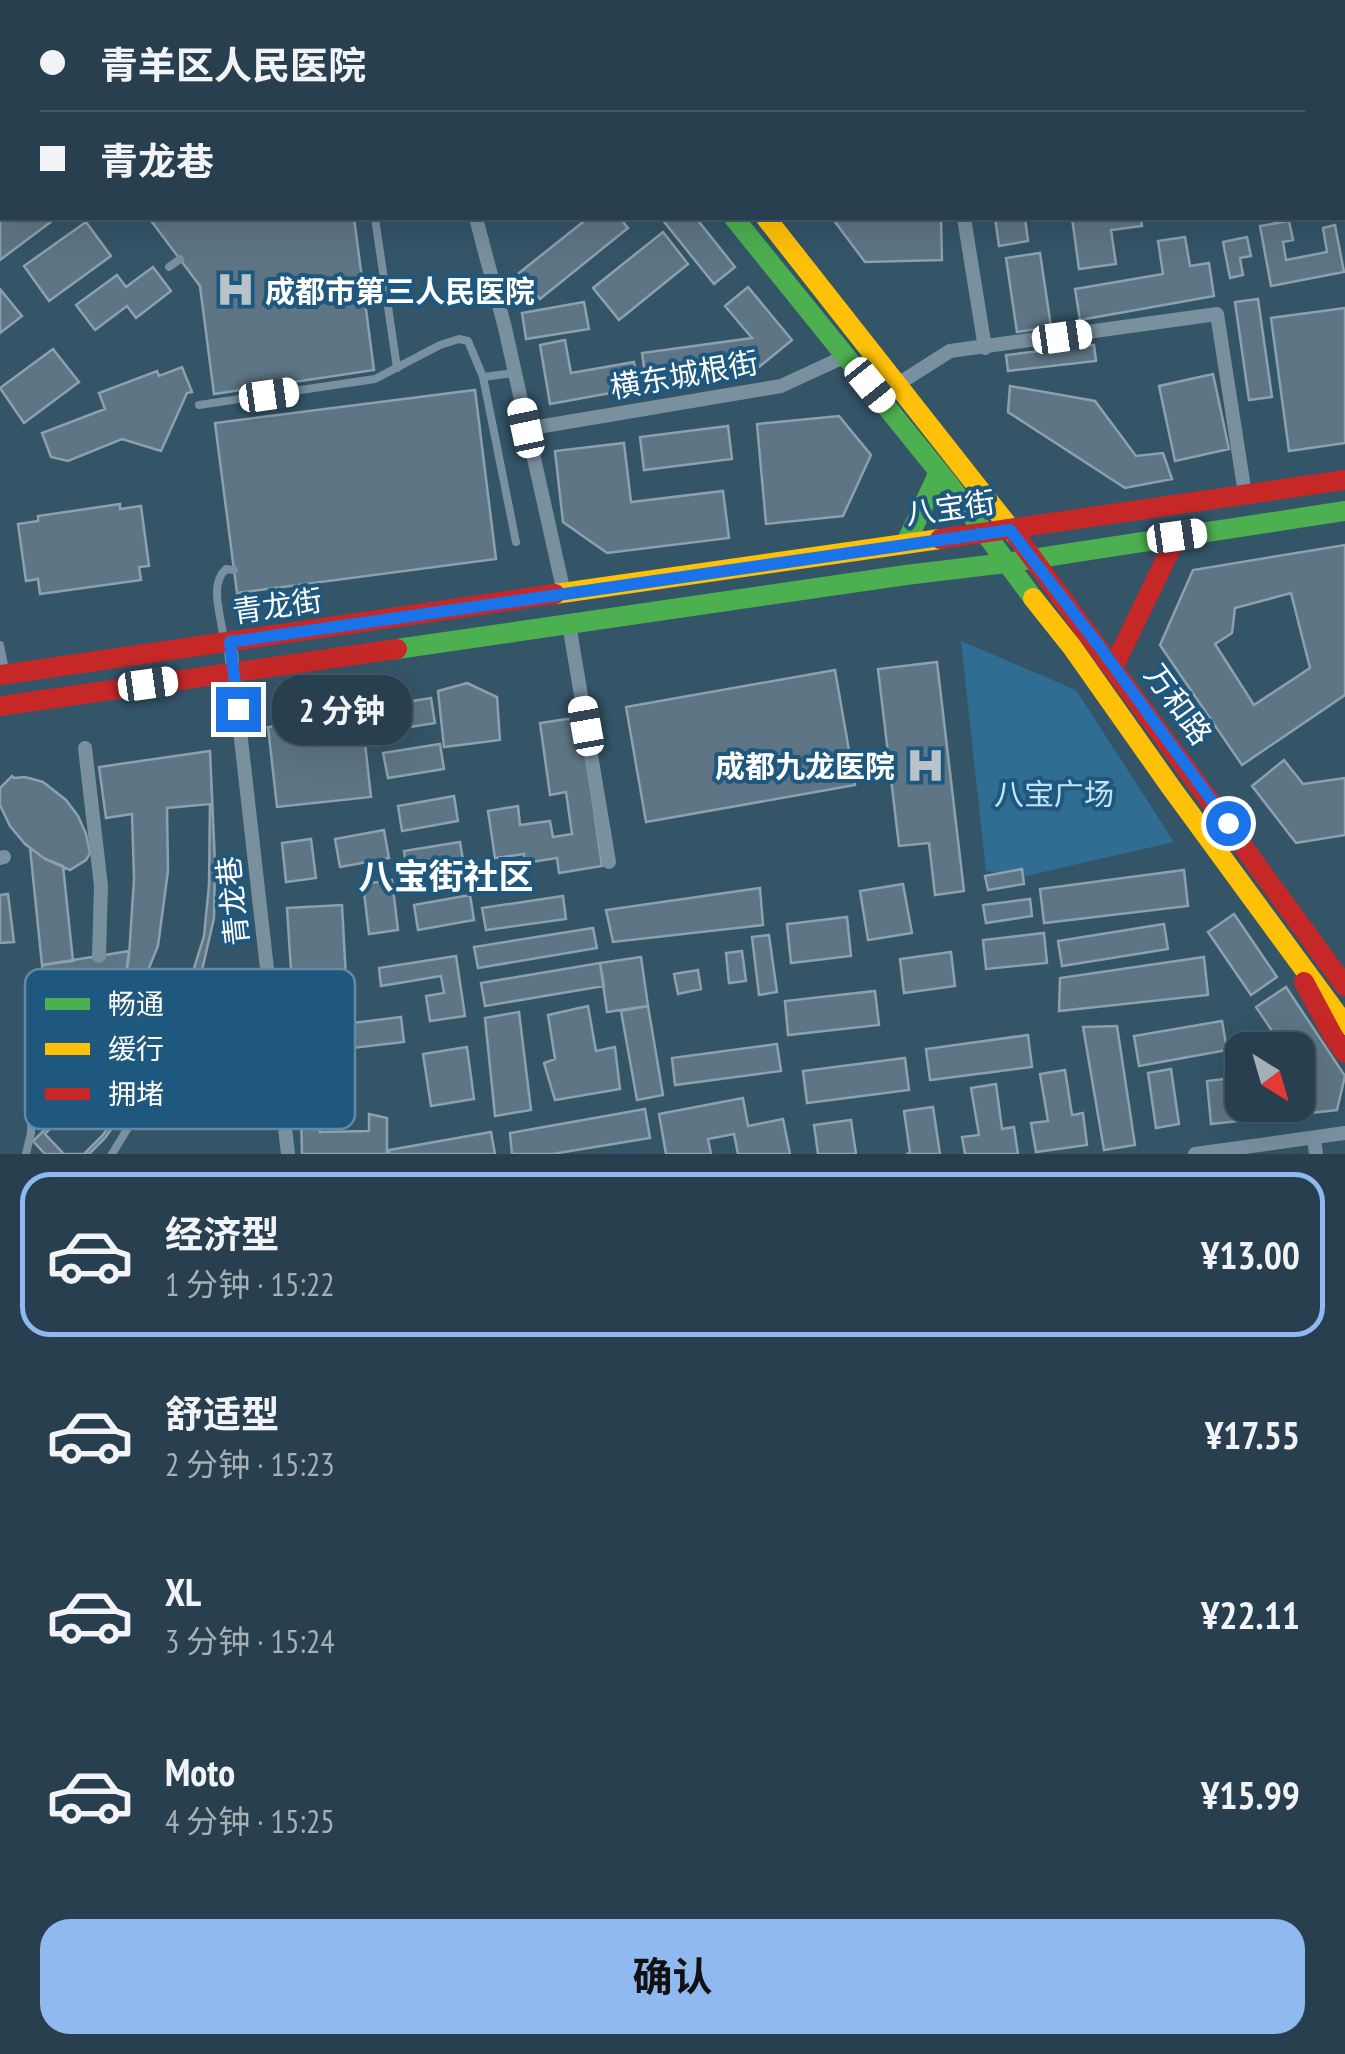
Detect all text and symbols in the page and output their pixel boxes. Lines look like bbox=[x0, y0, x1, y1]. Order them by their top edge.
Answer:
text: 青羊区人民医院 bbox=[100, 40, 366, 89]
text: 青龙巷 bbox=[100, 136, 214, 185]
hospital icon: 成都市第三人民医院 bbox=[214, 269, 256, 311]
place label: 成都市第三人民医院 bbox=[265, 271, 535, 310]
car bbox=[1030, 318, 1094, 356]
street label: 横东城根街 bbox=[607, 342, 761, 406]
car bbox=[839, 352, 901, 418]
car bbox=[237, 376, 301, 414]
car bbox=[505, 396, 547, 460]
street label: 八宝街 bbox=[903, 481, 997, 533]
car bbox=[1145, 517, 1209, 555]
street label: 青龙街 bbox=[230, 579, 324, 631]
street label: 万和路 bbox=[1137, 656, 1221, 752]
car bbox=[116, 665, 180, 703]
callout: 2 分钟 bbox=[273, 674, 413, 744]
route end bbox=[216, 687, 261, 732]
text: 2 分钟 bbox=[299, 689, 385, 731]
car bbox=[566, 694, 606, 758]
hospital icon: 成都九龙医院 bbox=[904, 744, 946, 786]
place label: 成都九龙医院 bbox=[715, 746, 895, 785]
park label: 八宝广场 bbox=[994, 774, 1114, 813]
route start bbox=[1206, 801, 1251, 846]
district label: 八宝街社区 bbox=[358, 853, 534, 899]
street label: 青龙巷 bbox=[208, 854, 256, 948]
legend bbox=[25, 969, 355, 1129]
text: 畅通 bbox=[108, 985, 164, 1022]
text: 缓行 bbox=[108, 1030, 164, 1067]
north arrow bbox=[1225, 1032, 1315, 1122]
map controls bbox=[1225, 1032, 1315, 1122]
text: 拥堵 bbox=[108, 1075, 164, 1112]
text: 经济型 bbox=[165, 1209, 279, 1258]
icon: car bbox=[45, 1210, 135, 1300]
text: ¥13.00 bbox=[1201, 1230, 1300, 1279]
text: 1 分钟 · 15:22 bbox=[165, 1263, 335, 1305]
text: 舒适型 bbox=[165, 1389, 279, 1438]
icon: car bbox=[45, 1390, 135, 1480]
text: ¥17.55 bbox=[1205, 1410, 1300, 1459]
text: 2 分钟 · 15:23 bbox=[165, 1443, 335, 1485]
text: XL bbox=[165, 1567, 201, 1616]
icon: car bbox=[45, 1570, 135, 1660]
text: ¥22.11 bbox=[1201, 1590, 1300, 1639]
text: 3 分钟 · 15:24 bbox=[165, 1620, 335, 1662]
text: Moto bbox=[165, 1747, 235, 1796]
icon: car bbox=[45, 1750, 135, 1840]
text: ¥15.99 bbox=[1201, 1770, 1300, 1819]
text: 4 分钟 · 15:25 bbox=[165, 1800, 335, 1842]
button: 确认 bbox=[40, 1919, 1305, 2034]

